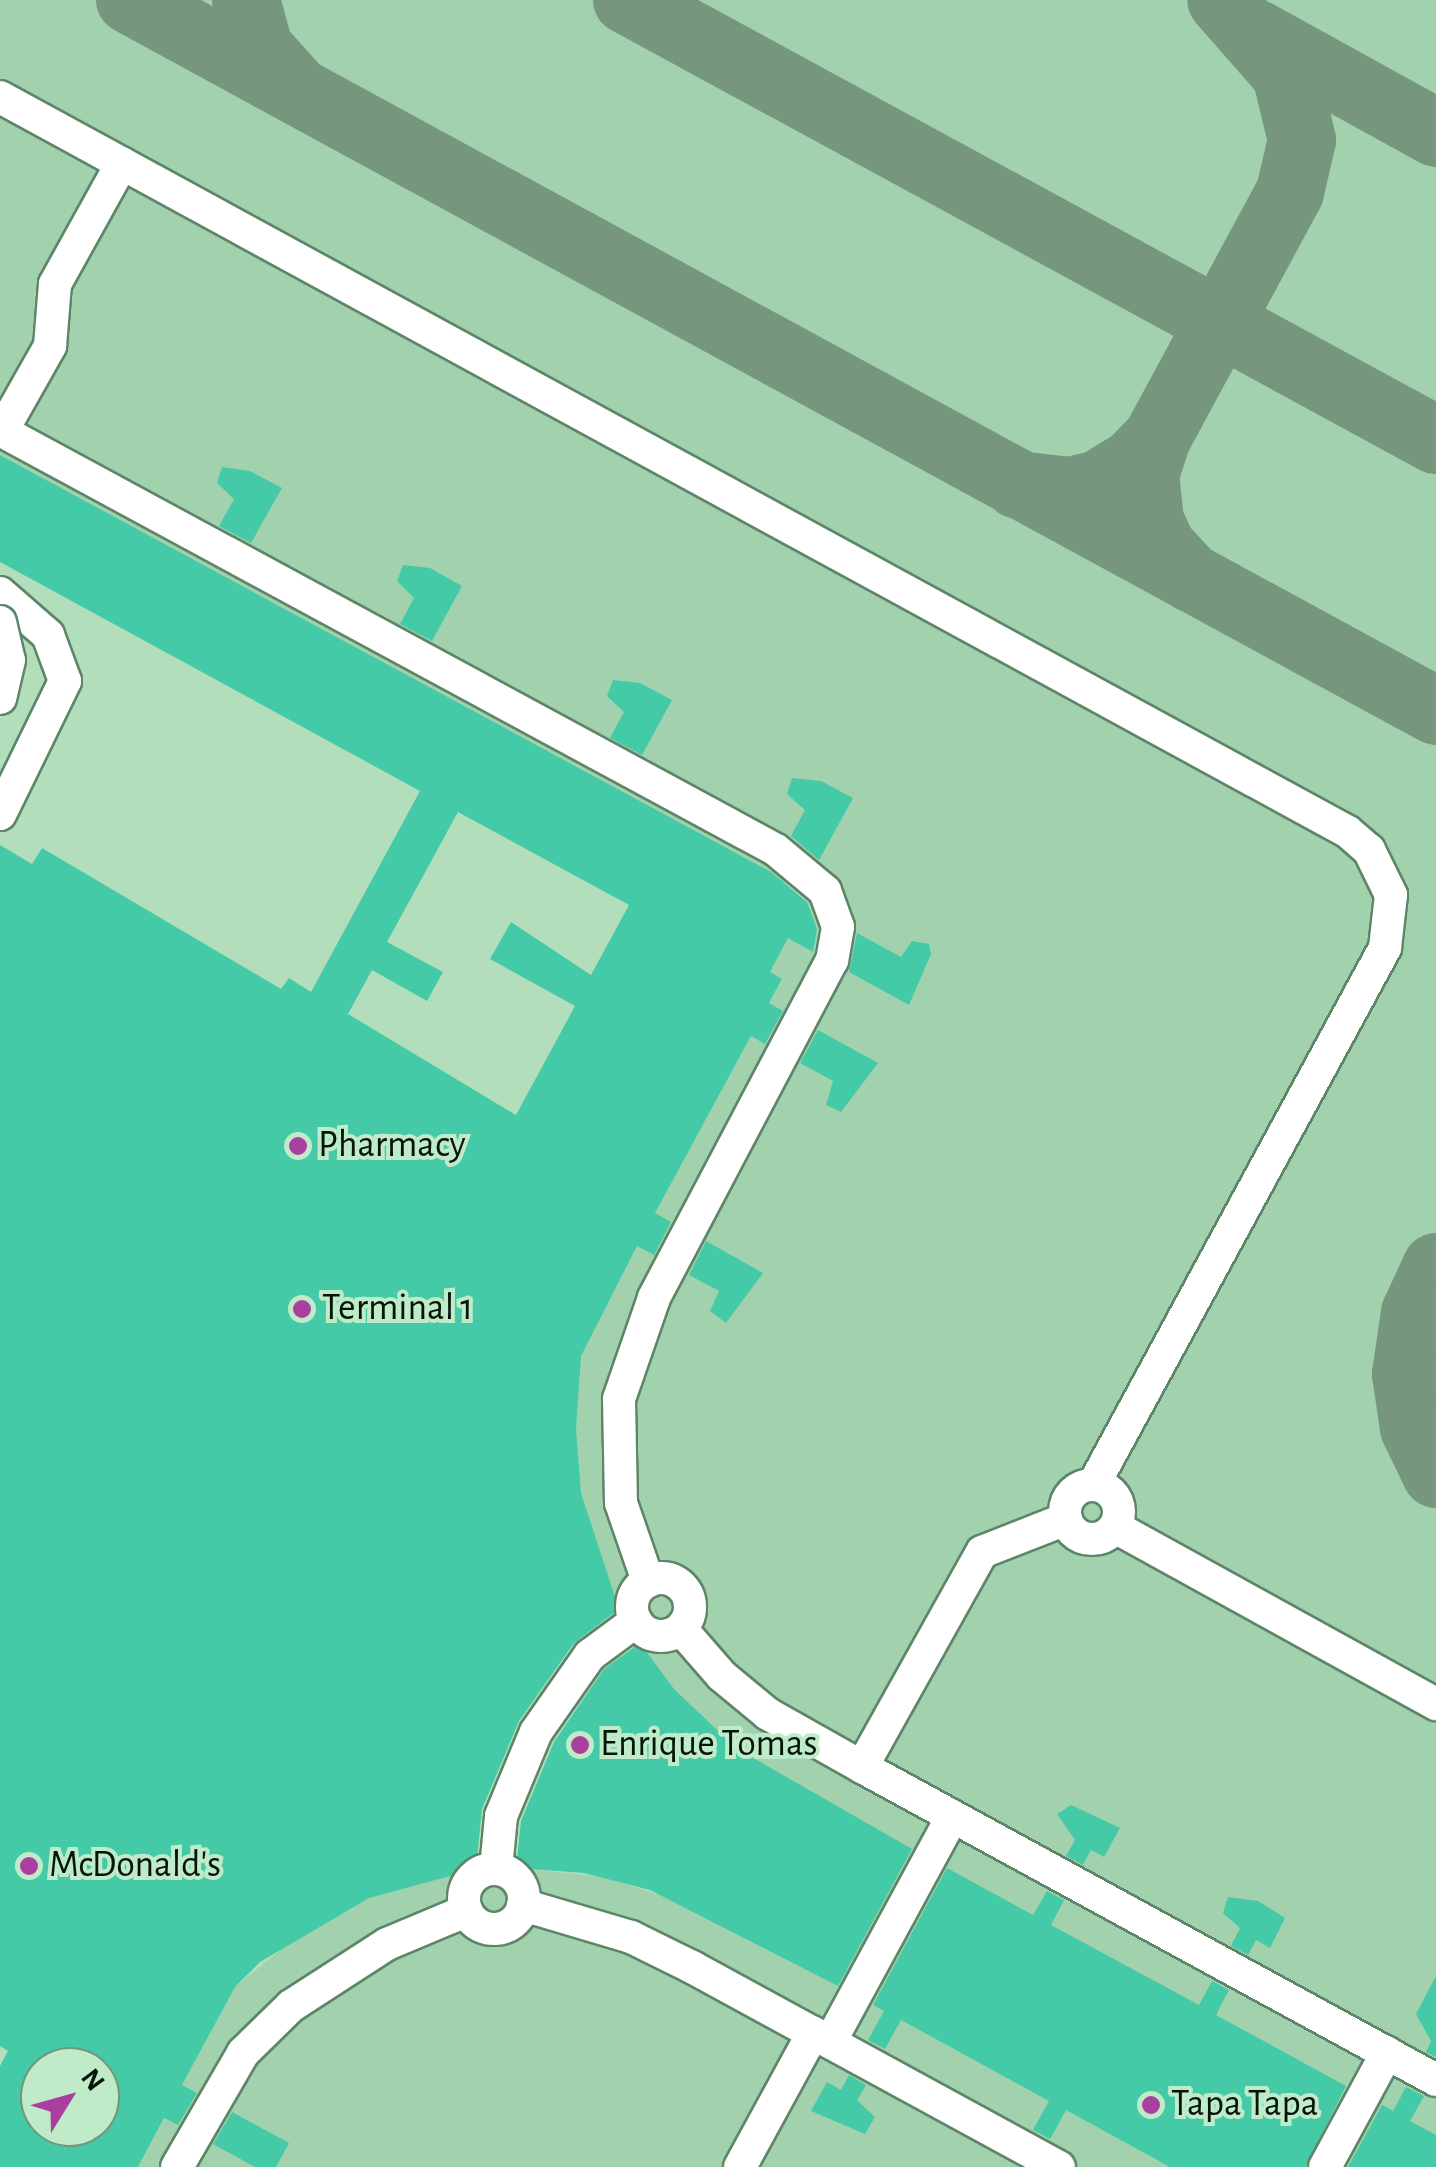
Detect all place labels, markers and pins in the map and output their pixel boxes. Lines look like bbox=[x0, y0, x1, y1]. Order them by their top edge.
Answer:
place label: Pharmacy bbox=[318, 1123, 466, 1169]
marker: Pharmacy bbox=[287, 1135, 309, 1157]
place label: Terminal 1 bbox=[322, 1286, 473, 1332]
marker: Terminal 1 bbox=[291, 1298, 313, 1320]
place label: Enrique Tomas bbox=[600, 1722, 818, 1768]
marker: Enrique Tomas bbox=[569, 1734, 591, 1756]
place label: McDonald's bbox=[49, 1843, 221, 1889]
marker: McDonald's bbox=[18, 1855, 40, 1877]
place label: Tapa Tapa bbox=[1171, 2082, 1318, 2128]
marker: Tapa Tapa bbox=[1140, 2094, 1162, 2116]

